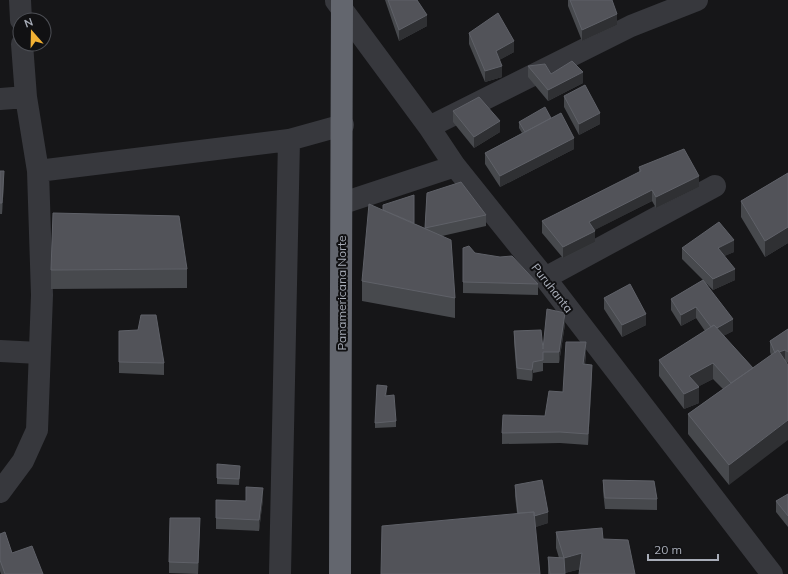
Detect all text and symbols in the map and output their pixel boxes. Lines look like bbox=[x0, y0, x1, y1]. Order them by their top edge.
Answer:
north arrow bbox=[12, 12, 52, 52]
text: N bbox=[22, 15, 35, 31]
street label: Panamericana Norte bbox=[334, 236, 349, 350]
street label: Puruhanta bbox=[528, 260, 576, 315]
scale bar bbox=[648, 536, 718, 562]
text: 20 m bbox=[654, 542, 682, 557]

